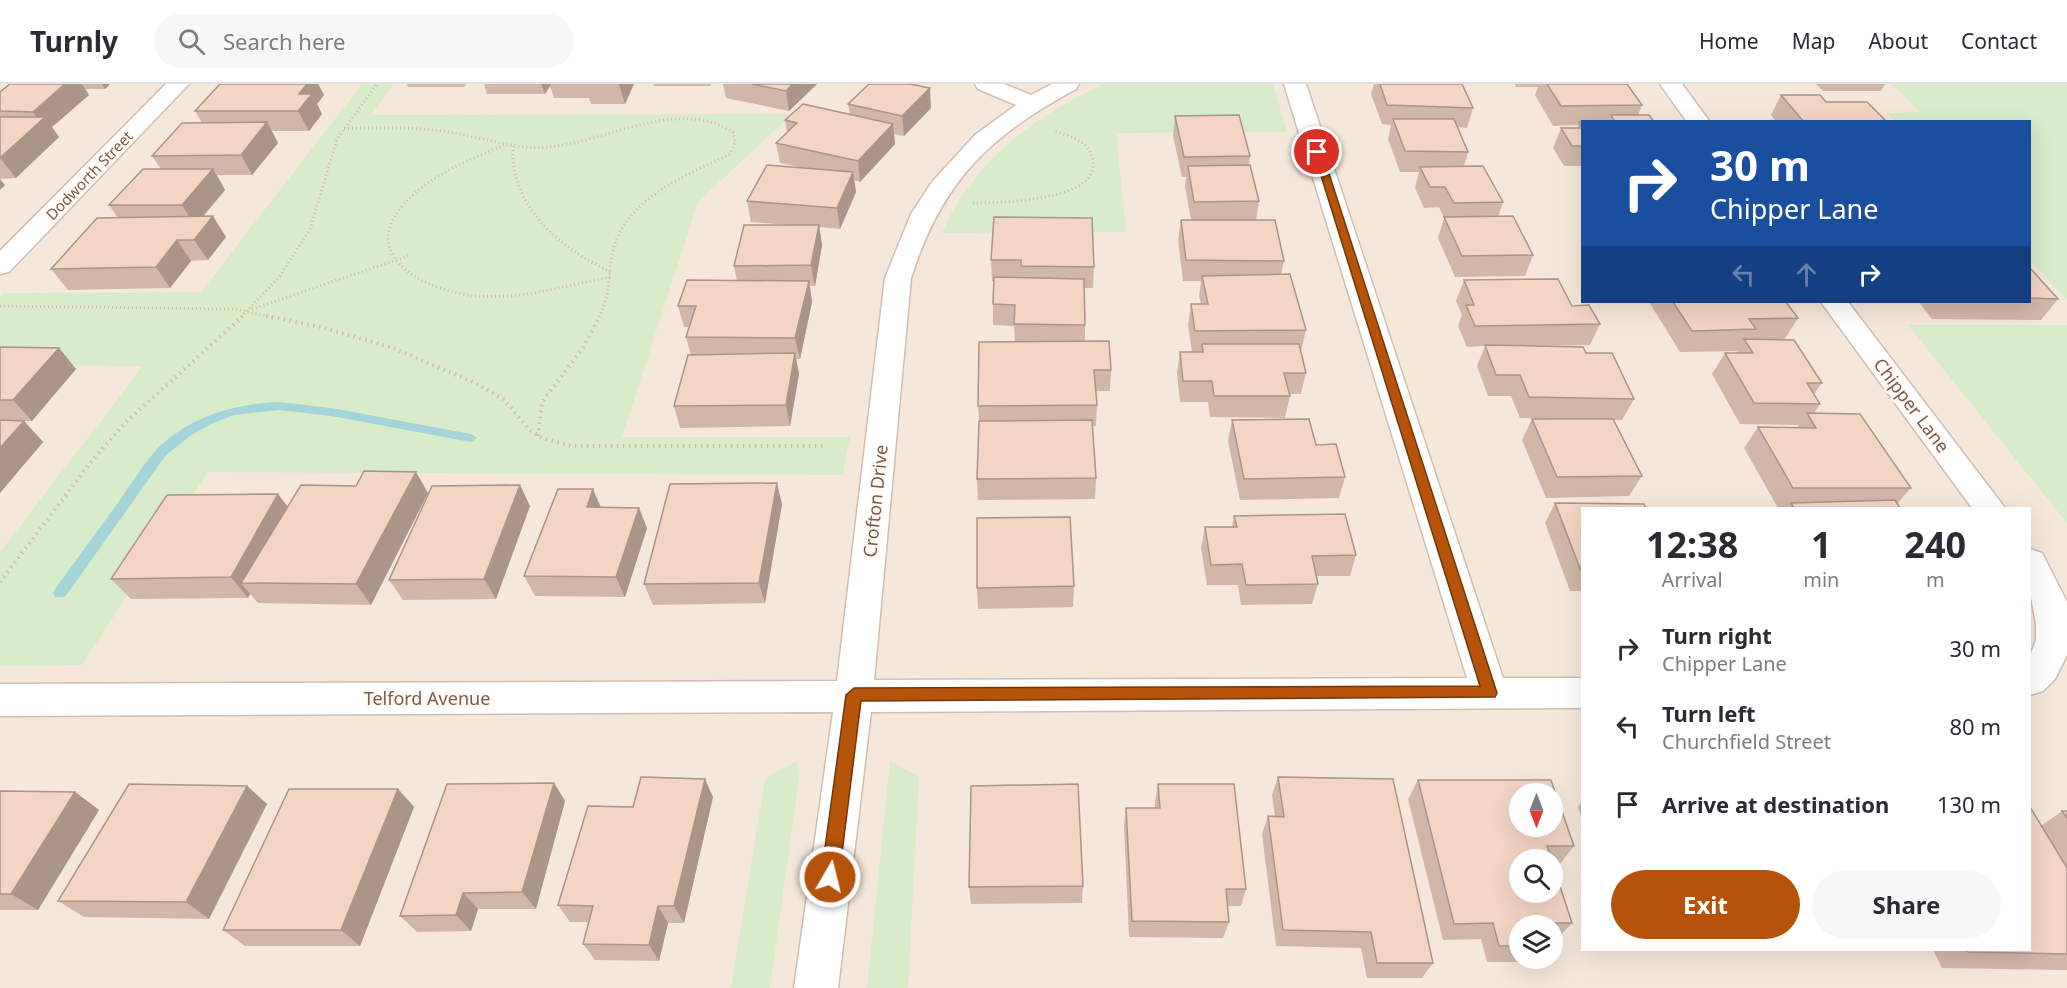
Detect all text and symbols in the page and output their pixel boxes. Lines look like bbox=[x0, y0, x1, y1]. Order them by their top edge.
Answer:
search box bbox=[154, 14, 574, 68]
text: Turnly bbox=[30, 22, 118, 60]
icon: search bbox=[175, 25, 208, 58]
text: Search here bbox=[223, 26, 345, 56]
text: Home bbox=[1699, 27, 1759, 55]
text: Map bbox=[1792, 27, 1835, 55]
text: About bbox=[1868, 27, 1928, 55]
text: Contact bbox=[1961, 27, 2037, 55]
street label: Dodworth Street bbox=[41, 126, 137, 224]
pin bbox=[1291, 126, 1342, 177]
icon: arrive bbox=[1300, 135, 1333, 168]
text: 30 m bbox=[1710, 136, 1810, 193]
icon: right bbox=[1611, 144, 1689, 222]
text: Chipper Lane bbox=[1710, 190, 1879, 227]
icon: left bbox=[1727, 258, 1760, 291]
icon: ahead bbox=[1790, 258, 1823, 291]
icon: right bbox=[1853, 258, 1886, 291]
street label: Chipper Lane bbox=[1869, 353, 1955, 457]
street label: Crofton Drive bbox=[857, 443, 893, 559]
text: 12:38 bbox=[1646, 520, 1738, 569]
text: 1 bbox=[1811, 520, 1832, 569]
text: 240 bbox=[1904, 520, 1966, 569]
text: Arrival bbox=[1662, 566, 1723, 593]
text: min bbox=[1803, 566, 1839, 593]
text: m bbox=[1926, 566, 1945, 593]
text: Turn right bbox=[1662, 620, 1772, 650]
icon: right bbox=[1611, 632, 1644, 665]
text: 30 m bbox=[1950, 633, 2001, 663]
text: Chipper Lane bbox=[1662, 650, 1787, 677]
street label: Telford Avenue bbox=[364, 686, 490, 710]
text: Turn left bbox=[1662, 698, 1756, 728]
icon: left bbox=[1611, 710, 1644, 743]
text: 80 m bbox=[1950, 711, 2001, 741]
text: Churchfield Street bbox=[1662, 728, 1831, 755]
north arrow bbox=[1509, 783, 1563, 837]
map controls bbox=[1509, 783, 1563, 969]
icon: arrive bbox=[1611, 788, 1644, 821]
text: Arrive at destination bbox=[1662, 789, 1889, 819]
text: 130 m bbox=[1937, 789, 2001, 819]
position arrow bbox=[798, 845, 862, 909]
button: search bbox=[1509, 849, 1563, 903]
button: Exit bbox=[1611, 870, 1800, 939]
button: Share bbox=[1812, 870, 2001, 939]
button: layers bbox=[1509, 915, 1563, 969]

